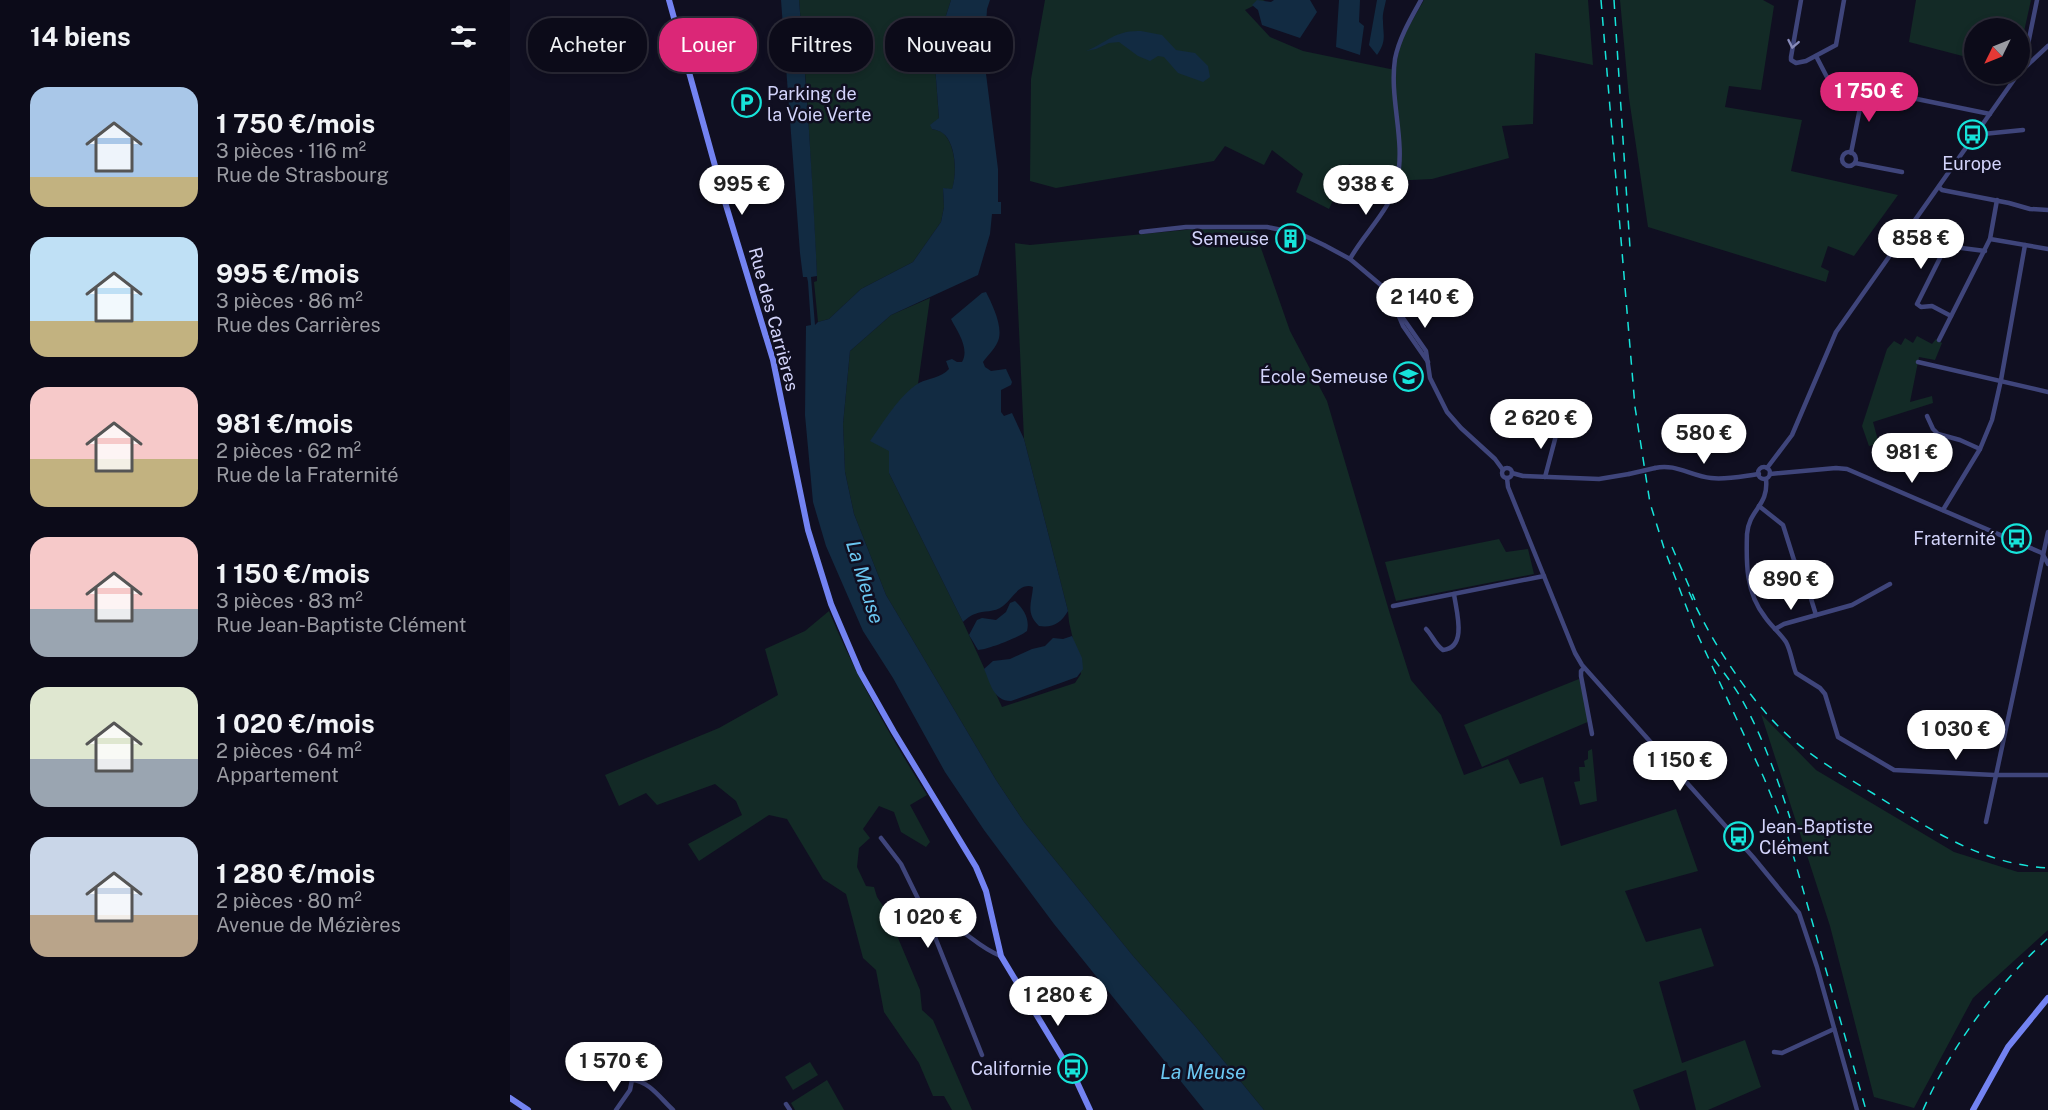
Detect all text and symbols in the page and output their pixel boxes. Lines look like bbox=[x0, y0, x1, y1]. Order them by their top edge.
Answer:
chip: Acheter bbox=[528, 18, 647, 72]
chip: Louer bbox=[659, 18, 757, 72]
chip: Filtres bbox=[769, 18, 873, 72]
chip: Nouveau bbox=[885, 18, 1013, 72]
north arrow bbox=[1964, 18, 2030, 84]
map controls bbox=[1964, 18, 2030, 84]
icon: filters bbox=[447, 20, 480, 53]
text: 14 biens bbox=[30, 21, 131, 52]
one-way arrow bbox=[1787, 38, 1800, 48]
pin: 1 750 € bbox=[1814, 72, 1924, 123]
text: 1 750 € bbox=[1834, 79, 1904, 103]
place label: Parking de la Voie Verte bbox=[767, 83, 871, 125]
parking icon: Parking de la Voie Verte bbox=[730, 87, 762, 119]
text: 1 750 €/mois bbox=[216, 108, 375, 139]
icon: home bbox=[78, 111, 150, 183]
bus stop icon: Europe bbox=[1956, 118, 1988, 150]
text: 3 pièces · 116 m² bbox=[216, 139, 366, 163]
place label: Europe bbox=[1942, 153, 2002, 174]
text: Rue de Strasbourg bbox=[216, 163, 389, 187]
pin: 995 € bbox=[700, 165, 784, 216]
pin: 938 € bbox=[1324, 165, 1408, 216]
text: 995 € bbox=[713, 172, 771, 196]
text: 938 € bbox=[1337, 172, 1395, 196]
pin: 858 € bbox=[1879, 219, 1963, 270]
building icon: Semeuse bbox=[1274, 222, 1306, 254]
text: 858 € bbox=[1892, 226, 1950, 250]
place label: Semeuse bbox=[1191, 228, 1269, 249]
street label: Rue des Carrières bbox=[745, 245, 803, 393]
text: 995 €/mois bbox=[216, 258, 359, 289]
icon: home bbox=[78, 261, 150, 333]
pin: 2 140 € bbox=[1370, 278, 1480, 329]
text: 2 140 € bbox=[1390, 285, 1460, 309]
text: 3 pièces · 86 m² bbox=[216, 289, 363, 313]
text: Rue des Carrières bbox=[216, 313, 381, 337]
school or university icon: École Semeuse bbox=[1393, 360, 1425, 392]
place label: École Semeuse bbox=[1260, 365, 1388, 387]
pin: 2 620 € bbox=[1486, 399, 1596, 450]
text: 2 620 € bbox=[1504, 406, 1578, 430]
text: 981 €/mois bbox=[216, 408, 353, 439]
icon: home bbox=[78, 411, 150, 483]
pin: 580 € bbox=[1662, 414, 1746, 465]
text: 580 € bbox=[1675, 421, 1733, 445]
pin: 981 € bbox=[1870, 433, 1954, 484]
text: 2 pièces · 62 m² bbox=[216, 439, 361, 463]
text: 981 € bbox=[1886, 440, 1938, 464]
text: Rue de la Fraternité bbox=[216, 463, 399, 487]
bus stop icon: Fraternité bbox=[2001, 522, 2033, 554]
place label: Fraternité bbox=[1913, 528, 1996, 549]
water label: La Meuse bbox=[841, 537, 889, 627]
text: 1 150 €/mois bbox=[216, 558, 370, 589]
pin: 890 € bbox=[1749, 560, 1833, 611]
icon: home bbox=[78, 561, 150, 633]
text: 890 € bbox=[1763, 567, 1819, 591]
text: 3 pièces · 83 m² bbox=[216, 589, 363, 613]
text: Rue Jean-Baptiste Clément bbox=[216, 613, 466, 637]
text: 1 020 €/mois bbox=[216, 708, 375, 739]
pin: 1 030 € bbox=[1901, 710, 2011, 761]
icon: home bbox=[78, 711, 150, 783]
text: 1 030 € bbox=[1921, 717, 1991, 741]
text: 2 pièces · 64 m² bbox=[216, 739, 362, 763]
pin: 1 150 € bbox=[1625, 741, 1735, 792]
text: 1 150 € bbox=[1647, 748, 1713, 772]
text: Appartement bbox=[216, 763, 339, 787]
place label: Jean-Baptiste Clément bbox=[1759, 816, 1873, 858]
bus stop icon: Jean-Baptiste Clément bbox=[1722, 820, 1754, 852]
text: 1 280 €/mois bbox=[216, 858, 375, 889]
icon: home bbox=[78, 861, 150, 933]
text: 2 pièces · 80 m² bbox=[216, 889, 362, 913]
pin: 1 020 € bbox=[873, 898, 983, 949]
text: 1 020 € bbox=[893, 905, 963, 929]
text: Avenue de Mézières bbox=[216, 913, 401, 937]
pin: 1 280 € bbox=[1003, 976, 1113, 1027]
text: 1 280 € bbox=[1023, 983, 1093, 1007]
pin: 1 570 € bbox=[559, 1042, 669, 1093]
text: 1 570 € bbox=[579, 1049, 649, 1073]
bus stop icon: Californie bbox=[1057, 1052, 1089, 1084]
place label: Californie bbox=[971, 1058, 1052, 1079]
water label: La Meuse bbox=[1160, 1060, 1246, 1084]

